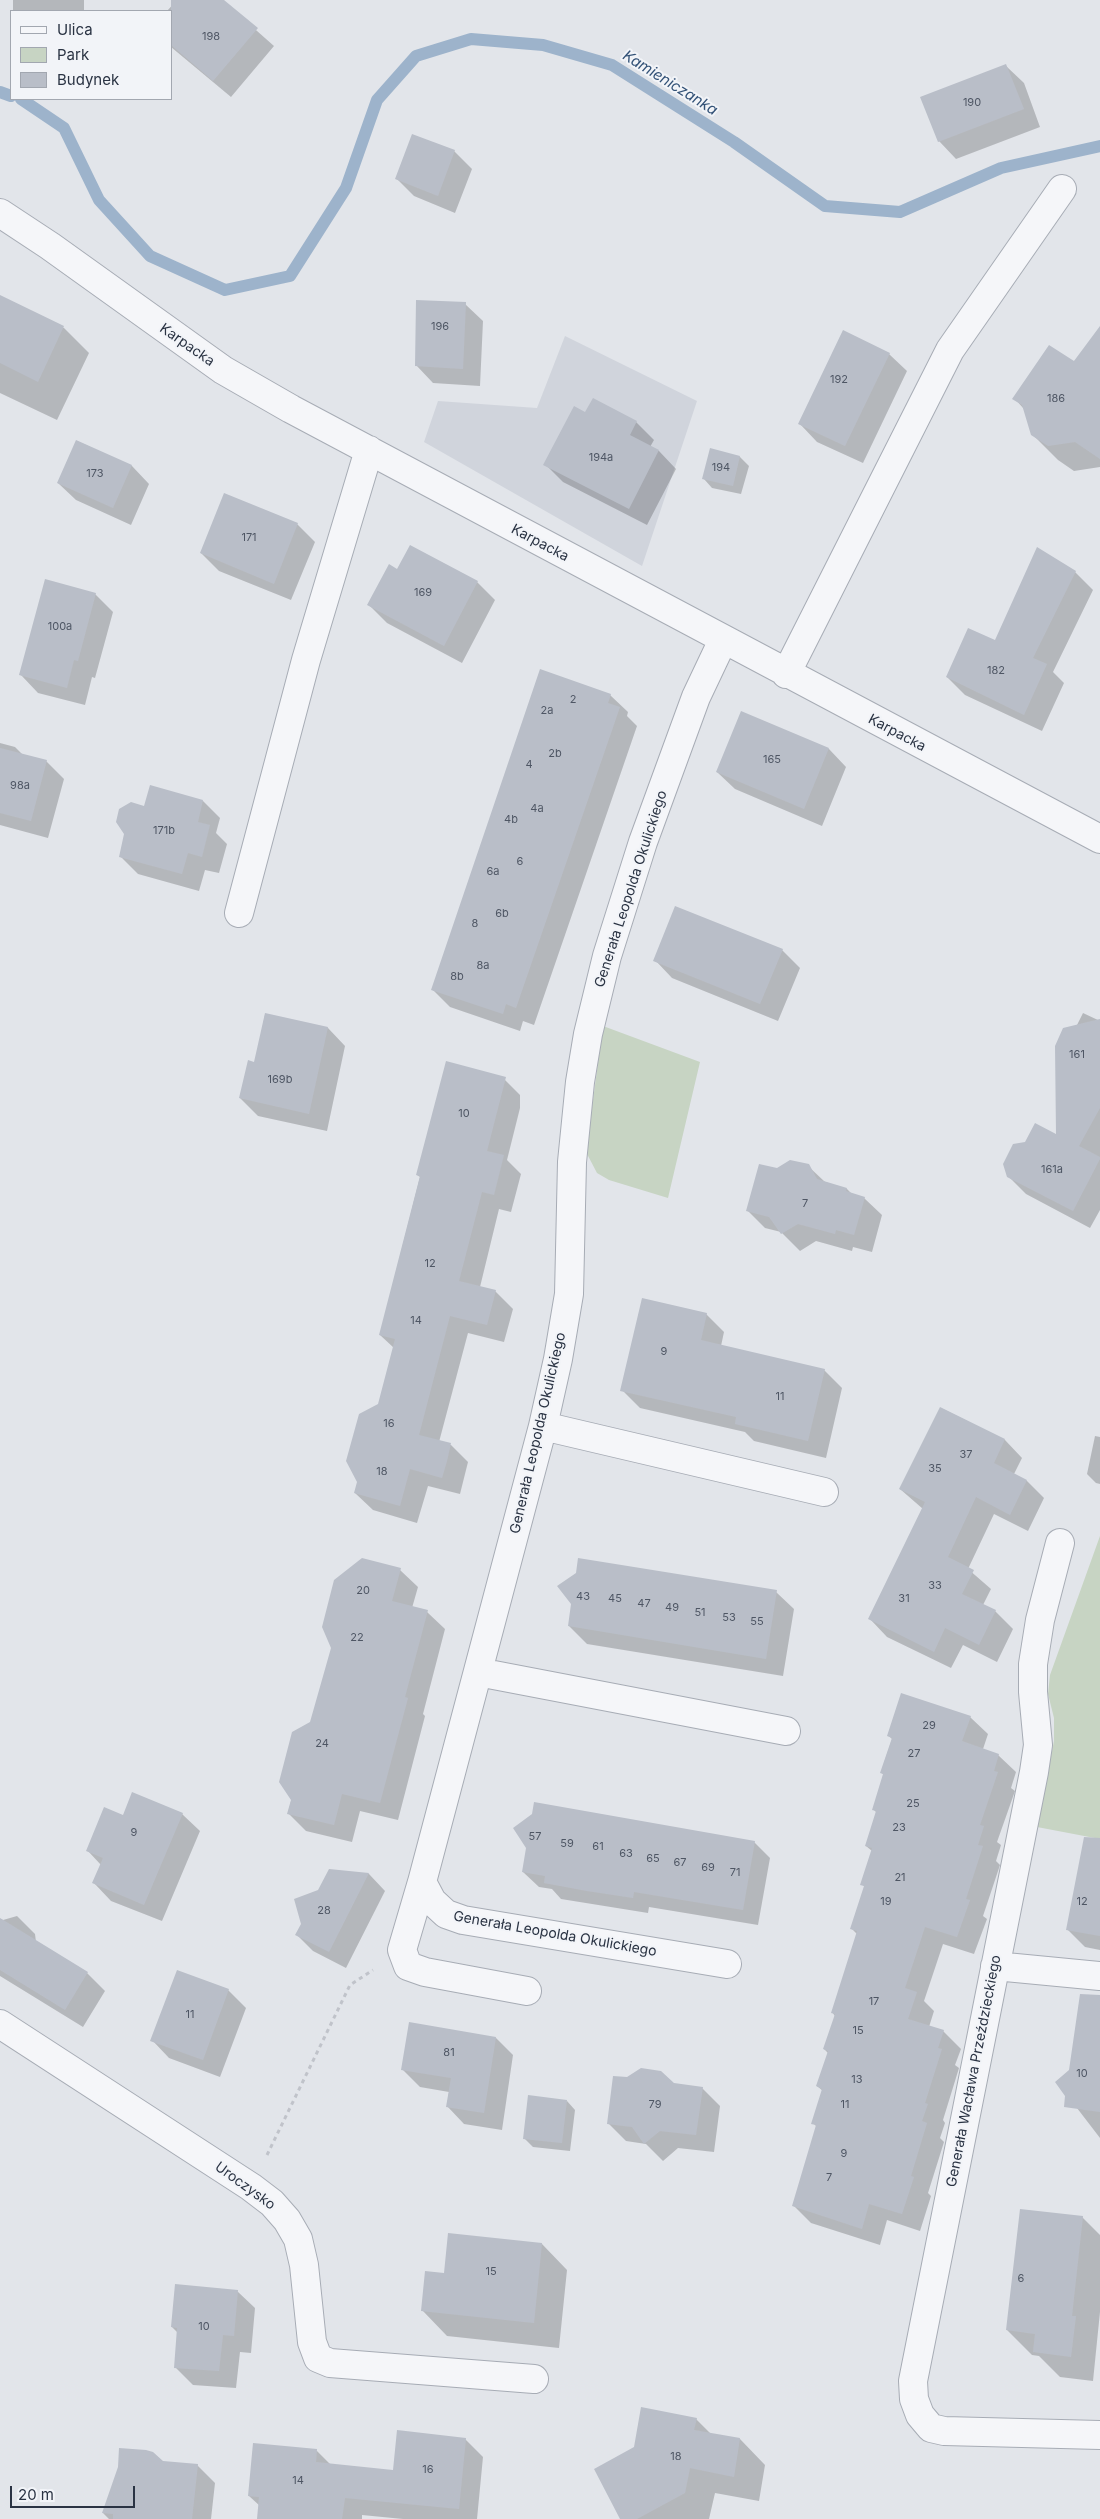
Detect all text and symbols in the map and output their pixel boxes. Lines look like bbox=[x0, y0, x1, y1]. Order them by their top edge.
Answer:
legend bbox=[10, 10, 172, 100]
text: Ulica bbox=[57, 20, 93, 39]
house number: 198 bbox=[202, 30, 220, 44]
text: Park bbox=[57, 45, 89, 64]
water label: Kamieniczanka bbox=[619, 47, 721, 119]
text: Budynek bbox=[57, 70, 119, 89]
house number: 190 bbox=[963, 96, 981, 110]
street label: Karpacka bbox=[156, 320, 218, 370]
house number: 196 bbox=[431, 320, 449, 334]
house number: 192 bbox=[830, 373, 848, 387]
house number: 186 bbox=[1047, 392, 1065, 406]
house number: 194a bbox=[589, 451, 613, 465]
house number: 194 bbox=[712, 461, 730, 475]
house number: 173 bbox=[86, 467, 104, 481]
street label: Karpacka bbox=[508, 521, 572, 565]
house number: 171 bbox=[241, 531, 257, 545]
house number: 169 bbox=[414, 586, 432, 600]
house number: 100a bbox=[48, 620, 72, 634]
house number: 182 bbox=[987, 664, 1005, 678]
house number: 2 bbox=[570, 693, 576, 707]
house number: 2a bbox=[541, 704, 553, 718]
street label: Karpacka bbox=[865, 711, 929, 755]
house number: 2b bbox=[548, 747, 562, 761]
house number: 165 bbox=[763, 753, 781, 767]
house number: 4 bbox=[525, 758, 533, 772]
house number: 98a bbox=[10, 779, 30, 793]
street label: Generała Leopolda Okulickiego bbox=[591, 788, 671, 990]
house number: 4a bbox=[530, 802, 544, 816]
house number: 4b bbox=[504, 813, 518, 827]
house number: 171b bbox=[153, 824, 175, 838]
house number: 6 bbox=[517, 855, 523, 869]
house number: 6a bbox=[487, 865, 499, 879]
house number: 6b bbox=[495, 907, 509, 921]
house number: 8 bbox=[472, 917, 478, 931]
house number: 8a bbox=[477, 959, 489, 973]
house number: 8b bbox=[450, 970, 464, 984]
house number: 161 bbox=[1069, 1048, 1085, 1062]
house number: 169b bbox=[268, 1073, 292, 1087]
house number: 10 bbox=[458, 1107, 470, 1121]
house number: 161a bbox=[1041, 1163, 1063, 1177]
house number: 7 bbox=[802, 1197, 808, 1211]
house number: 12 bbox=[424, 1257, 436, 1271]
house number: 14 bbox=[410, 1314, 422, 1328]
street label: Generała Leopolda Okulickiego bbox=[507, 1331, 569, 1535]
house number: 9 bbox=[661, 1345, 667, 1359]
house number: 11 bbox=[776, 1390, 784, 1404]
house number: 16 bbox=[383, 1417, 395, 1431]
house number: 37 bbox=[959, 1448, 973, 1462]
house number: 35 bbox=[928, 1462, 942, 1476]
house number: 18 bbox=[376, 1465, 388, 1479]
house number: 33 bbox=[928, 1579, 942, 1593]
house number: 20 bbox=[356, 1584, 370, 1598]
house number: 43 bbox=[576, 1590, 590, 1604]
house number: 45 bbox=[608, 1592, 622, 1606]
house number: 31 bbox=[898, 1592, 910, 1606]
house number: 47 bbox=[637, 1597, 651, 1611]
house number: 49 bbox=[665, 1601, 679, 1615]
house number: 51 bbox=[694, 1606, 706, 1620]
house number: 53 bbox=[722, 1611, 736, 1625]
house number: 55 bbox=[750, 1615, 764, 1629]
house number: 22 bbox=[350, 1631, 364, 1645]
house number: 29 bbox=[922, 1719, 936, 1733]
house number: 24 bbox=[315, 1737, 329, 1751]
house number: 27 bbox=[908, 1747, 920, 1761]
house number: 25 bbox=[906, 1797, 920, 1811]
house number: 23 bbox=[892, 1821, 906, 1835]
house number: 9 bbox=[131, 1826, 137, 1840]
house number: 57 bbox=[529, 1830, 541, 1844]
house number: 59 bbox=[560, 1837, 574, 1851]
house number: 61 bbox=[592, 1840, 604, 1854]
house number: 63 bbox=[619, 1847, 633, 1861]
house number: 65 bbox=[646, 1852, 660, 1866]
house number: 67 bbox=[673, 1856, 687, 1870]
house number: 69 bbox=[701, 1861, 715, 1875]
house number: 71 bbox=[730, 1866, 740, 1880]
house number: 21 bbox=[894, 1871, 906, 1885]
house number: 19 bbox=[880, 1895, 892, 1909]
house number: 12 bbox=[1076, 1895, 1088, 1909]
house number: 28 bbox=[317, 1904, 331, 1918]
street label: Generała Leopolda Okulickiego bbox=[452, 1908, 658, 1960]
street label: Generała Wacława Przeździeckiego bbox=[943, 1954, 1005, 2188]
house number: 17 bbox=[869, 1995, 879, 2009]
house number: 11 bbox=[186, 2008, 194, 2022]
house number: 15 bbox=[852, 2024, 864, 2038]
house number: 81 bbox=[443, 2046, 455, 2060]
house number: 10 bbox=[1076, 2067, 1088, 2081]
house number: 13 bbox=[851, 2073, 863, 2087]
house number: 79 bbox=[649, 2098, 661, 2112]
house number: 11 bbox=[841, 2098, 849, 2112]
house number: 9 bbox=[841, 2147, 847, 2161]
street label: Uroczysko bbox=[212, 2159, 278, 2213]
house number: 7 bbox=[826, 2171, 832, 2185]
house number: 15 bbox=[485, 2265, 497, 2279]
house number: 6 bbox=[1018, 2272, 1024, 2286]
house number: 10 bbox=[198, 2320, 210, 2334]
house number: 18 bbox=[670, 2450, 682, 2464]
house number: 16 bbox=[422, 2463, 434, 2477]
house number: 14 bbox=[292, 2474, 304, 2488]
scale bar bbox=[12, 2476, 138, 2508]
text: 20 m bbox=[18, 2485, 54, 2504]

